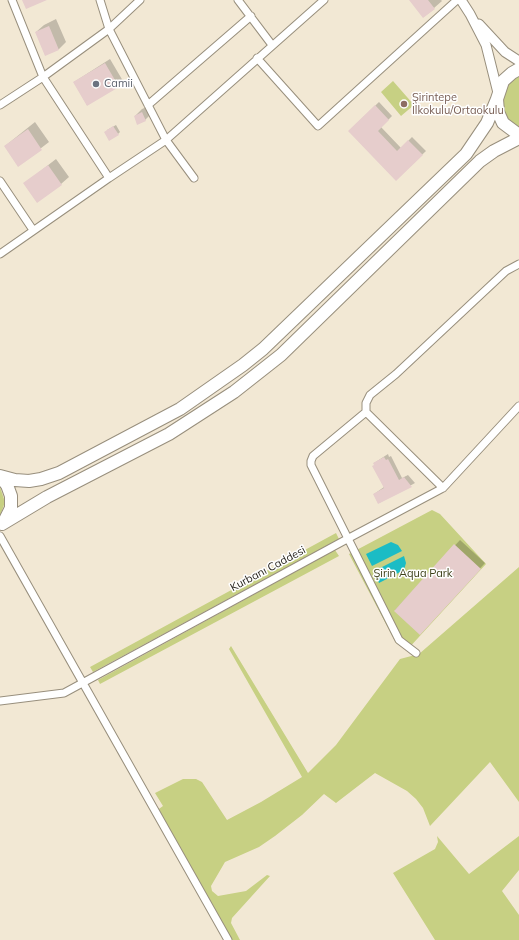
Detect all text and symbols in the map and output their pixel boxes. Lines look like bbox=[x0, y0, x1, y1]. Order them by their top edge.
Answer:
place label: Camii bbox=[104, 77, 133, 91]
marker: Camii bbox=[91, 79, 101, 89]
place label: Şirintepe İlkokulu/Ortaokulu bbox=[412, 91, 504, 117]
marker: Şirintepe İlkokulu/Ortaokulu bbox=[399, 99, 409, 109]
street label: Kurbanı Caddesi bbox=[228, 544, 308, 594]
park label: Şirin Aqua Park bbox=[373, 567, 453, 581]

